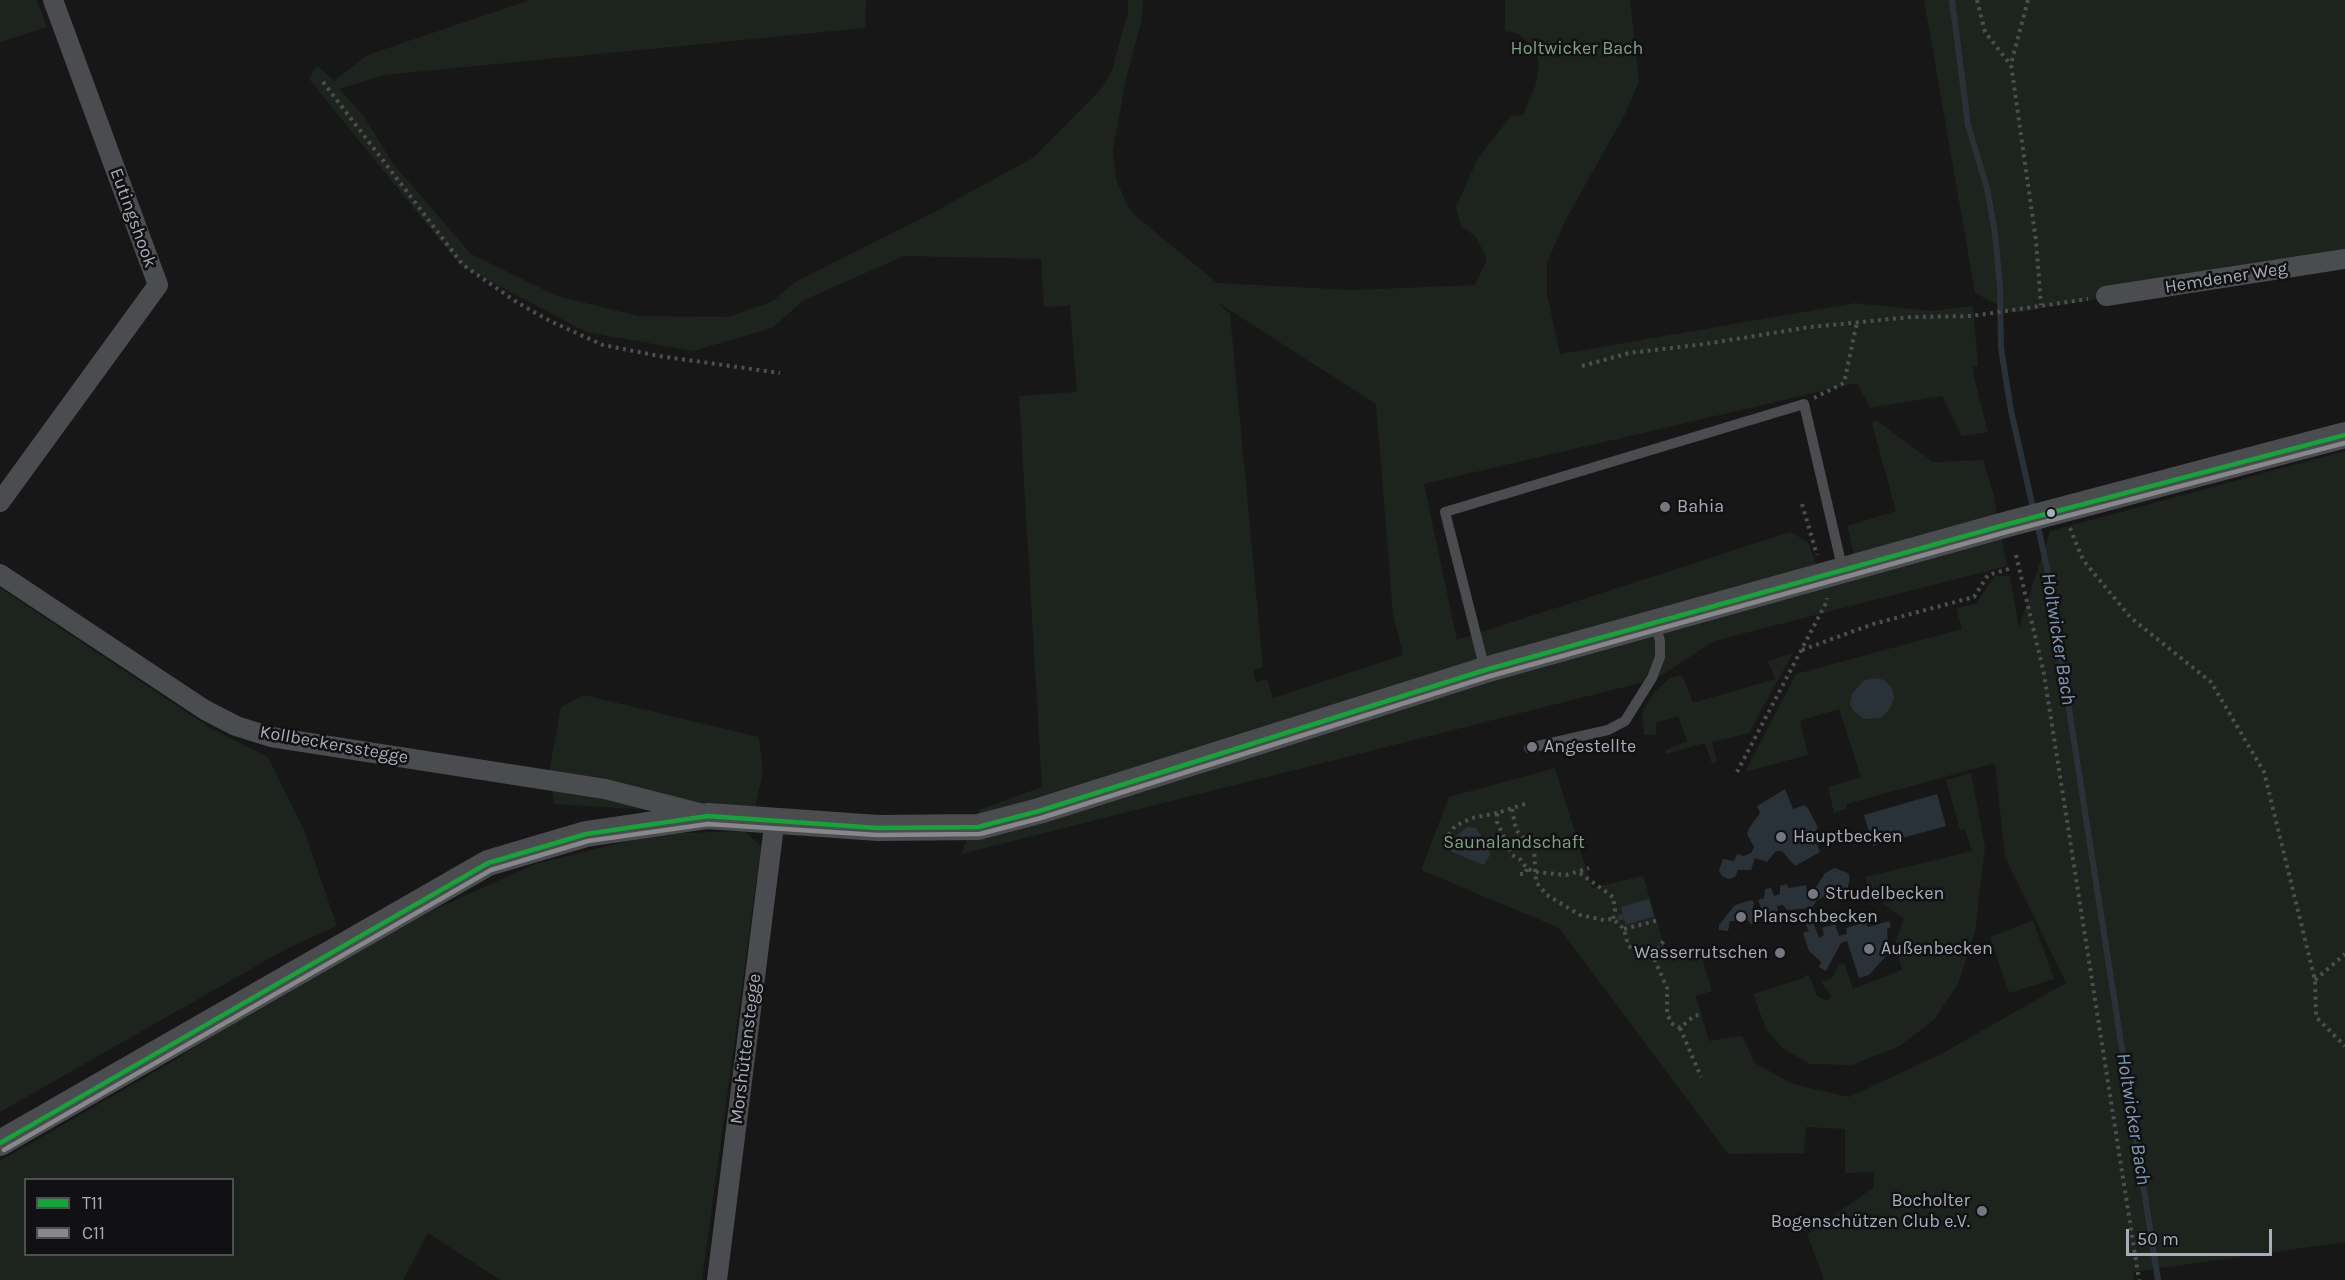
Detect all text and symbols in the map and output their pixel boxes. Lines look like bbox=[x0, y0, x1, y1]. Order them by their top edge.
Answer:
park label: Holtwicker Bach bbox=[1511, 38, 1643, 60]
street label: Eutingshook bbox=[105, 165, 161, 271]
street label: Hemdener Weg bbox=[2163, 258, 2289, 298]
place label: Bahia bbox=[1677, 496, 1724, 518]
marker: Bahia bbox=[1658, 500, 1672, 514]
unlabelled marker bbox=[2045, 507, 2057, 519]
water label: Holtwicker Bach bbox=[2036, 571, 2080, 707]
street label: Kollbeckersstegge bbox=[258, 721, 410, 769]
place label: Angestellte bbox=[1544, 736, 1636, 758]
marker: Angestellte bbox=[1525, 740, 1539, 754]
place label: Hauptbecken bbox=[1793, 826, 1903, 848]
marker: Hauptbecken bbox=[1774, 830, 1788, 844]
park label: Saunalandschaft bbox=[1443, 832, 1585, 854]
place label: Strudelbecken bbox=[1825, 883, 1944, 905]
marker: Strudelbecken bbox=[1806, 887, 1820, 901]
place label: Planschbecken bbox=[1753, 906, 1878, 928]
marker: Planschbecken bbox=[1734, 910, 1748, 924]
place label: Außenbecken bbox=[1881, 938, 1993, 960]
place label: Wasserrutschen bbox=[1634, 942, 1768, 964]
marker: Außenbecken bbox=[1862, 942, 1876, 956]
marker: Wasserrutschen bbox=[1773, 946, 1787, 960]
street label: Morshüttenstegge bbox=[726, 973, 766, 1125]
water label: Holtwicker Bach bbox=[2111, 1051, 2155, 1187]
legend bbox=[24, 1178, 234, 1256]
place label: Bocholter Bogenschützen Club e.V. bbox=[1771, 1190, 1970, 1232]
text: T11 bbox=[82, 1192, 103, 1214]
marker: Bocholter Bogenschützen Club e.V. bbox=[1975, 1204, 1989, 1218]
scale bar bbox=[2129, 1217, 2274, 1255]
text: C11 bbox=[82, 1222, 105, 1244]
text: 50 m bbox=[2137, 1228, 2179, 1250]

